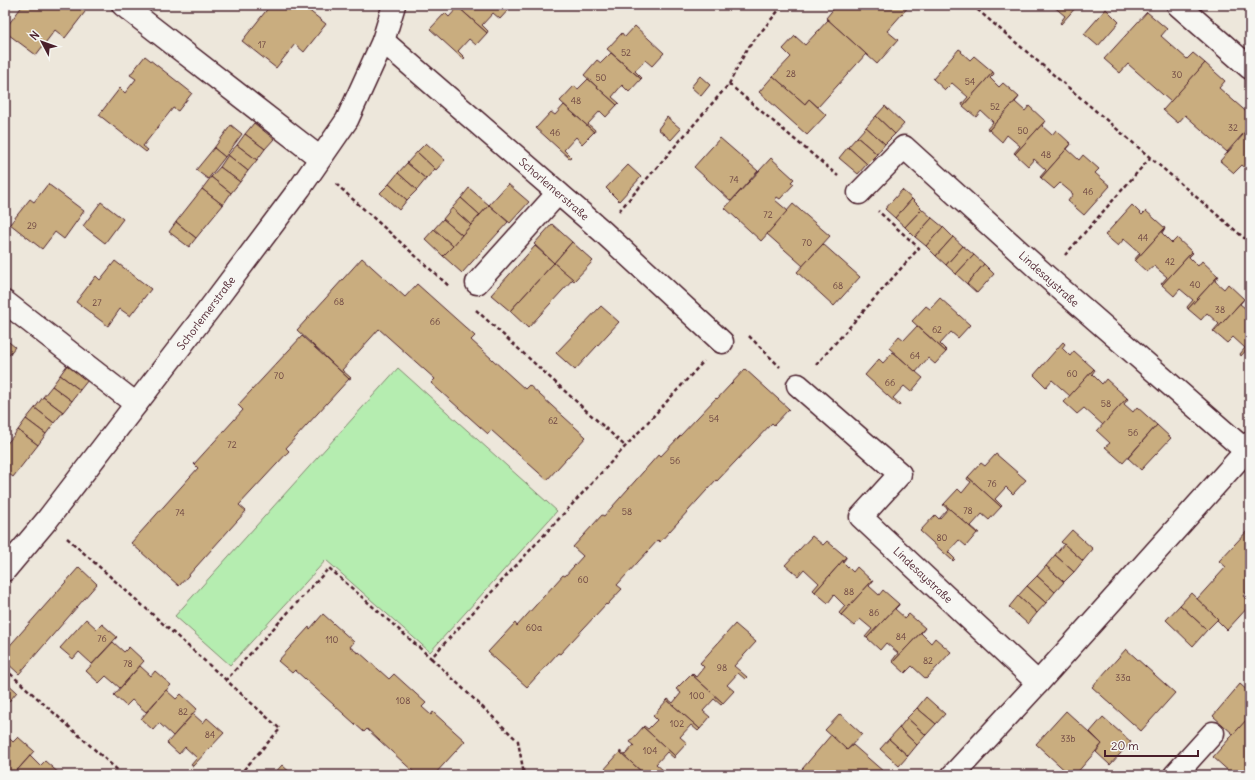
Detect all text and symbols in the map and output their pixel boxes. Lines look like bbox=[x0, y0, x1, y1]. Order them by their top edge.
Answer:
north arrow bbox=[22, 22, 62, 62]
text: N bbox=[27, 28, 42, 43]
house number: 17 bbox=[258, 39, 267, 50]
house number: 52 bbox=[621, 47, 631, 58]
house number: 28 bbox=[786, 68, 796, 79]
house number: 30 bbox=[1171, 69, 1183, 80]
house number: 50 bbox=[595, 72, 607, 83]
house number: 54 bbox=[965, 76, 975, 87]
house number: 48 bbox=[571, 95, 581, 106]
house number: 52 bbox=[990, 101, 1000, 112]
house number: 32 bbox=[1228, 122, 1238, 133]
house number: 50 bbox=[1017, 125, 1029, 136]
house number: 46 bbox=[550, 127, 560, 138]
house number: 48 bbox=[1041, 149, 1051, 160]
street label: Schorlemerstraße bbox=[516, 155, 592, 223]
house number: 74 bbox=[729, 174, 739, 185]
house number: 46 bbox=[1083, 186, 1093, 197]
house number: 72 bbox=[763, 209, 773, 220]
house number: 29 bbox=[27, 220, 37, 231]
house number: 44 bbox=[1138, 232, 1148, 243]
house number: 70 bbox=[802, 237, 812, 248]
street label: Lindesaystraße bbox=[1016, 248, 1082, 310]
house number: 42 bbox=[1165, 256, 1175, 267]
street label: Schorlemerstraße bbox=[174, 273, 238, 353]
house number: 40 bbox=[1189, 279, 1201, 290]
house number: 68 bbox=[833, 280, 843, 291]
house number: 68 bbox=[334, 296, 344, 307]
house number: 27 bbox=[92, 297, 102, 308]
house number: 38 bbox=[1215, 304, 1225, 315]
house number: 66 bbox=[430, 316, 440, 327]
house number: 62 bbox=[932, 324, 942, 335]
house number: 64 bbox=[910, 350, 920, 361]
house number: 60 bbox=[1066, 368, 1078, 379]
house number: 70 bbox=[274, 370, 284, 381]
house number: 66 bbox=[885, 377, 895, 388]
house number: 58 bbox=[1101, 398, 1111, 409]
house number: 54 bbox=[709, 413, 719, 424]
house number: 62 bbox=[548, 415, 558, 426]
house number: 56 bbox=[1128, 427, 1138, 438]
house number: 72 bbox=[227, 439, 237, 450]
house number: 56 bbox=[670, 455, 680, 466]
house number: 76 bbox=[987, 478, 997, 489]
house number: 78 bbox=[963, 505, 973, 516]
house number: 58 bbox=[622, 506, 632, 517]
house number: 74 bbox=[175, 507, 185, 518]
house number: 80 bbox=[936, 532, 948, 543]
street label: Lindesaystraße bbox=[890, 544, 956, 606]
house number: 60 bbox=[577, 574, 589, 585]
house number: 88 bbox=[844, 586, 854, 597]
house number: 86 bbox=[869, 607, 879, 618]
house number: 60a bbox=[526, 622, 542, 633]
house number: 84 bbox=[896, 631, 906, 642]
house number: 76 bbox=[97, 633, 107, 644]
house number: 110 bbox=[325, 634, 339, 645]
house number: 82 bbox=[923, 655, 933, 666]
house number: 78 bbox=[123, 658, 133, 669]
house number: 98 bbox=[717, 662, 727, 673]
house number: 33a bbox=[1115, 672, 1131, 683]
house number: 100 bbox=[689, 690, 705, 701]
house number: 108 bbox=[396, 695, 410, 706]
house number: 82 bbox=[178, 706, 188, 717]
house number: 102 bbox=[670, 718, 684, 729]
house number: 84 bbox=[205, 729, 215, 740]
scale bar bbox=[1105, 732, 1198, 758]
house number: 33b bbox=[1060, 733, 1076, 744]
text: 20 m bbox=[1111, 738, 1139, 753]
house number: 104 bbox=[643, 745, 657, 756]

